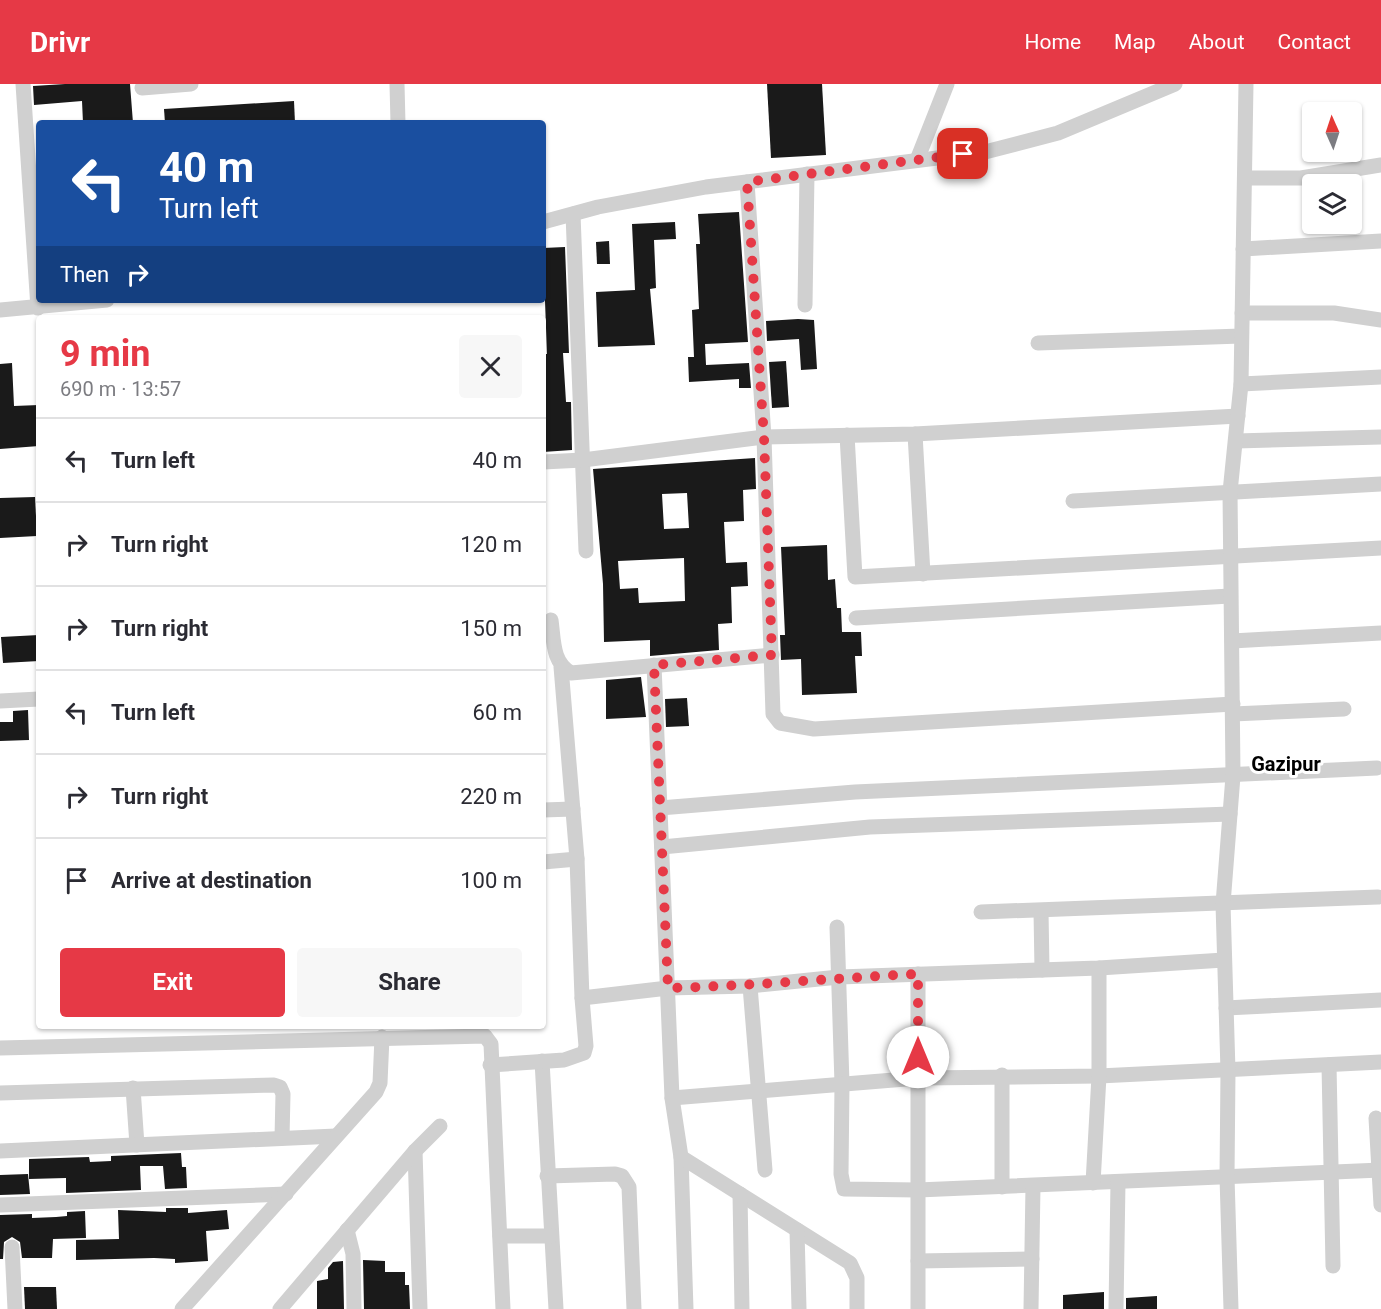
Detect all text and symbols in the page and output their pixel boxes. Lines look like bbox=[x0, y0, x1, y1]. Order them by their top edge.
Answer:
text: Drivr bbox=[30, 26, 90, 59]
text: Home bbox=[1025, 30, 1081, 54]
text: Map bbox=[1114, 30, 1156, 54]
text: About bbox=[1189, 30, 1245, 54]
text: Contact bbox=[1278, 30, 1351, 54]
north arrow bbox=[1302, 102, 1362, 162]
map controls bbox=[1302, 102, 1362, 234]
pin bbox=[937, 128, 988, 179]
icon: arrive bbox=[946, 137, 979, 170]
text: 40 m bbox=[159, 143, 254, 192]
icon: left bbox=[60, 144, 138, 222]
button: layers bbox=[1302, 174, 1362, 234]
text: Turn left bbox=[159, 193, 259, 225]
icon: right bbox=[121, 258, 154, 291]
text: Then bbox=[60, 262, 109, 287]
text: 9 min bbox=[60, 333, 151, 375]
button: close bbox=[459, 335, 522, 398]
text: 690 m · 13:57 bbox=[60, 377, 181, 401]
icon: left bbox=[60, 444, 93, 477]
text: Turn left bbox=[111, 448, 195, 473]
text: 40 m bbox=[473, 448, 522, 473]
icon: right bbox=[60, 528, 93, 561]
text: Turn right bbox=[111, 532, 208, 557]
text: 120 m bbox=[460, 532, 522, 557]
icon: right bbox=[60, 612, 93, 645]
text: Turn right bbox=[111, 616, 208, 641]
text: 150 m bbox=[460, 616, 522, 641]
icon: left bbox=[60, 696, 93, 729]
text: Turn left bbox=[111, 700, 195, 725]
text: 60 m bbox=[473, 700, 522, 725]
district label: Gazipur bbox=[1251, 752, 1321, 776]
icon: right bbox=[60, 780, 93, 813]
text: Turn right bbox=[111, 784, 208, 809]
text: 220 m bbox=[460, 784, 522, 809]
icon: arrive bbox=[60, 864, 93, 897]
text: Arrive at destination bbox=[111, 868, 312, 893]
text: 100 m bbox=[460, 868, 522, 893]
button: Exit bbox=[60, 948, 285, 1017]
button: Share bbox=[297, 948, 522, 1017]
position arrow bbox=[886, 1025, 950, 1089]

